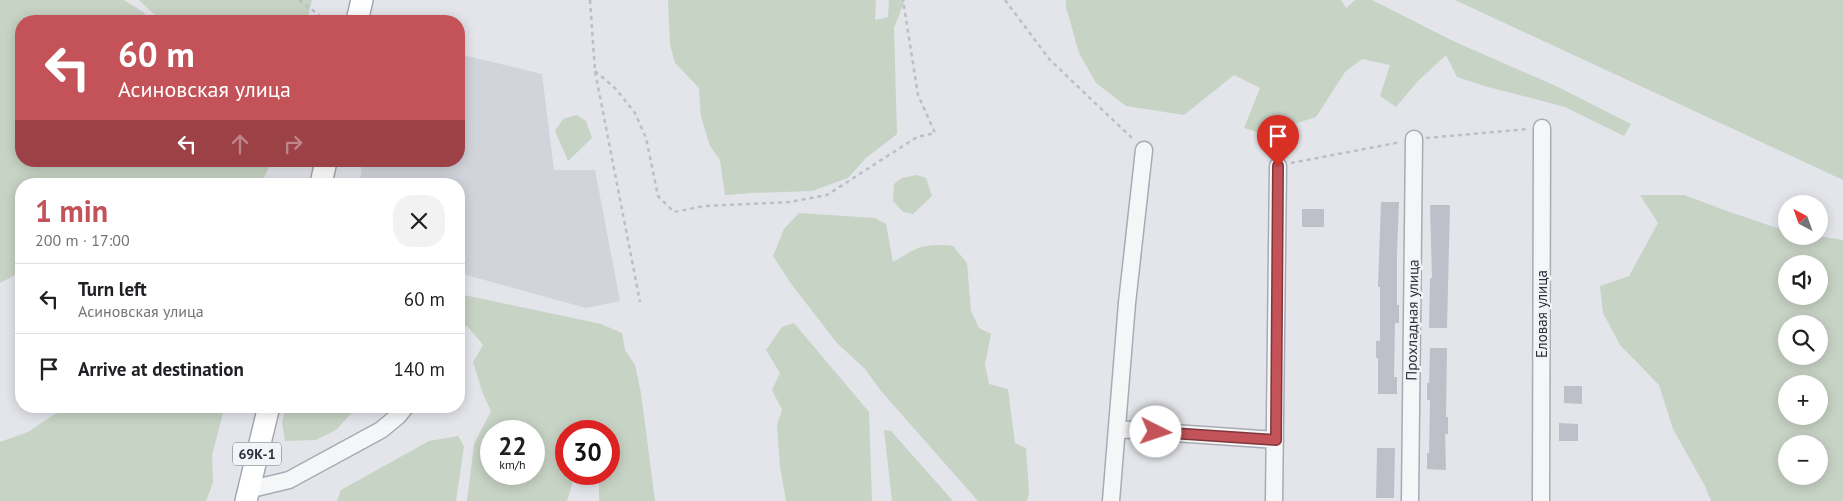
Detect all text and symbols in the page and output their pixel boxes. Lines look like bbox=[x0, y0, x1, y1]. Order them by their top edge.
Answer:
text: 60 m bbox=[118, 31, 195, 77]
icon: left bbox=[35, 35, 100, 100]
text: Асиновская улица bbox=[118, 75, 291, 103]
pin bbox=[1257, 115, 1299, 166]
icon: arrive bbox=[1264, 122, 1292, 150]
icon: left bbox=[173, 130, 201, 158]
icon: ahead bbox=[226, 130, 254, 158]
icon: right bbox=[279, 130, 307, 158]
text: 1 min bbox=[35, 191, 108, 230]
button: close bbox=[393, 195, 445, 247]
north arrow bbox=[1778, 195, 1828, 245]
map controls bbox=[1778, 195, 1828, 485]
text: 200 m · 17:00 bbox=[35, 230, 130, 250]
button: sound bbox=[1778, 255, 1828, 305]
street label: Прохладная улица bbox=[1401, 259, 1423, 381]
street label: Еловая улица bbox=[1532, 270, 1551, 358]
text: Turn left bbox=[78, 277, 147, 301]
icon: left bbox=[35, 285, 63, 313]
text: 60 m bbox=[404, 287, 445, 311]
text: Асиновская улица bbox=[78, 301, 204, 321]
button: search bbox=[1778, 315, 1828, 365]
icon: arrive bbox=[35, 355, 63, 383]
text: Arrive at destination bbox=[78, 357, 244, 381]
text: 140 m bbox=[393, 357, 445, 381]
button: + bbox=[1778, 375, 1828, 425]
position arrow bbox=[1129, 405, 1181, 457]
speed limit sign: 30 bbox=[555, 420, 620, 485]
text: 22 bbox=[498, 430, 527, 462]
button: − bbox=[1778, 435, 1828, 485]
road number: 69К-1 bbox=[233, 442, 281, 466]
text: km/h bbox=[499, 457, 526, 472]

